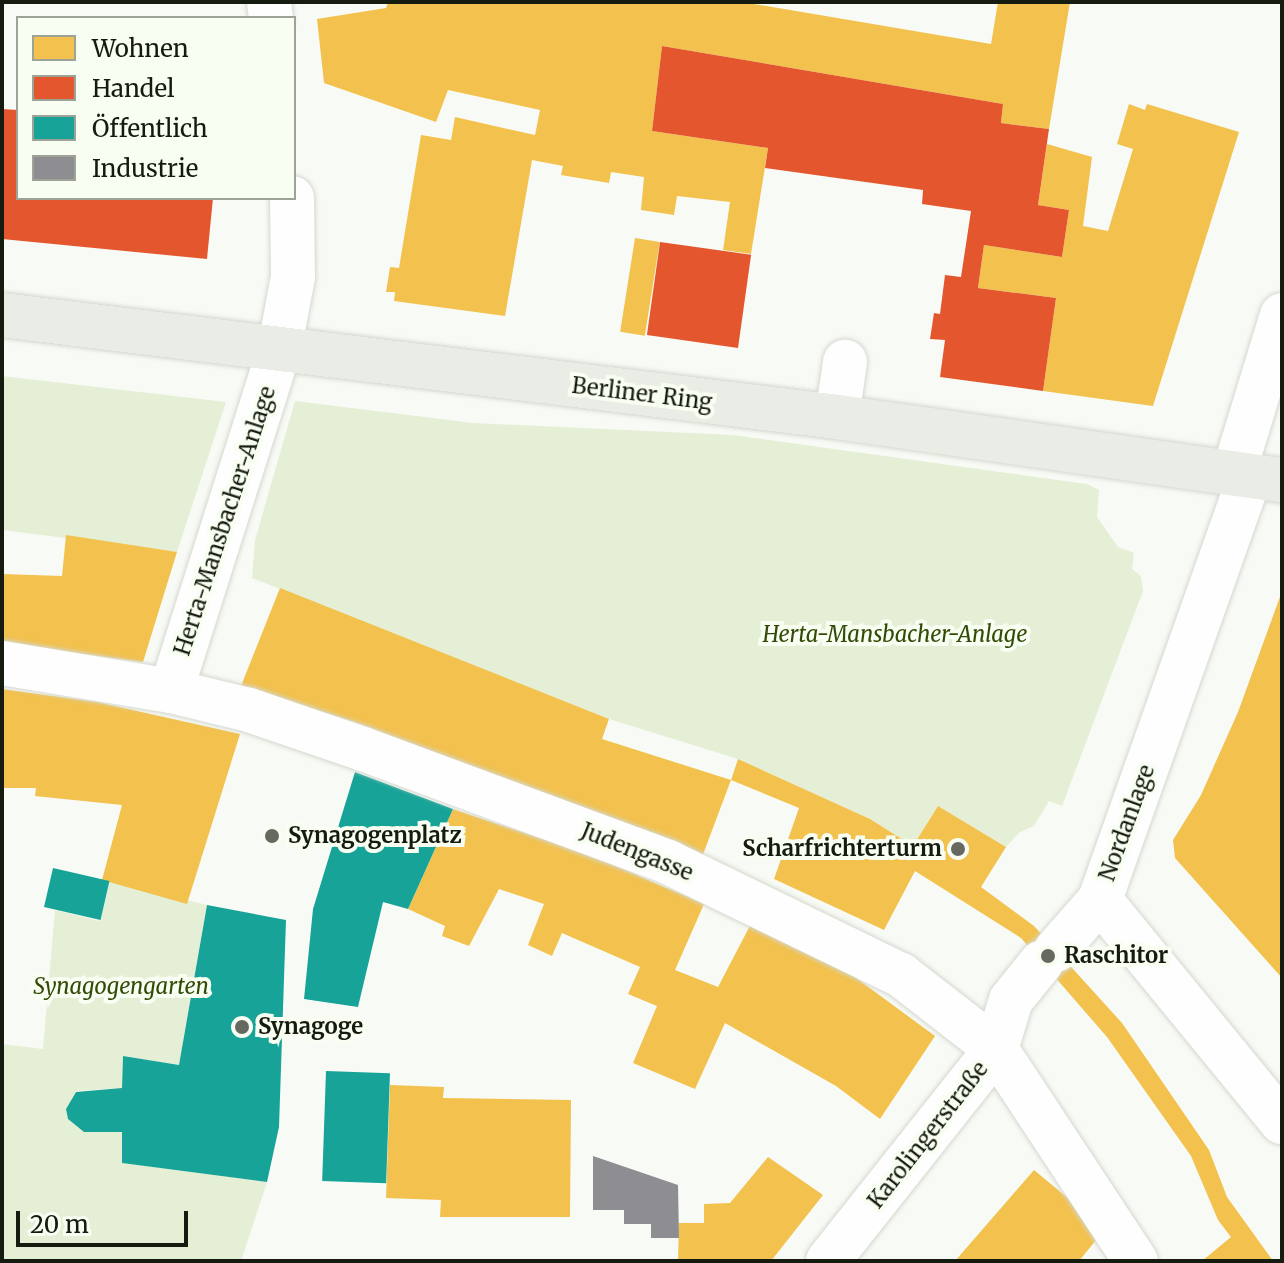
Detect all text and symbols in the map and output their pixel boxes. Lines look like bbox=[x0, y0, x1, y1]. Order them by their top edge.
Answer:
legend bbox=[16, 16, 296, 200]
text: Wohnen bbox=[92, 33, 189, 64]
text: Handel bbox=[92, 73, 174, 104]
text: Öffentlich bbox=[92, 113, 208, 144]
text: Industrie bbox=[92, 153, 198, 184]
street label: Berliner Ring bbox=[570, 372, 714, 416]
street label: Herta-Mansbacher-Anlage bbox=[169, 383, 281, 659]
park label: Herta-Mansbacher-Anlage bbox=[763, 622, 1027, 648]
street label: Nordanlage bbox=[1094, 761, 1160, 885]
street label: Judengasse bbox=[577, 818, 697, 886]
place label: Synagogenplatz bbox=[288, 823, 462, 849]
marker: Synagogenplatz bbox=[263, 827, 281, 845]
place label: Scharfrichterturm bbox=[742, 836, 942, 862]
marker: Scharfrichterturm bbox=[949, 840, 967, 858]
place label: Raschitor bbox=[1064, 943, 1168, 969]
marker: Raschitor bbox=[1039, 947, 1057, 965]
park label: Synagogengarten bbox=[33, 974, 209, 1000]
place label: Synagoge bbox=[258, 1014, 363, 1040]
marker: Synagoge bbox=[233, 1018, 251, 1036]
street label: Karolingerstraße bbox=[862, 1056, 994, 1214]
scale bar bbox=[20, 1195, 192, 1245]
text: 20 m bbox=[30, 1209, 89, 1240]

